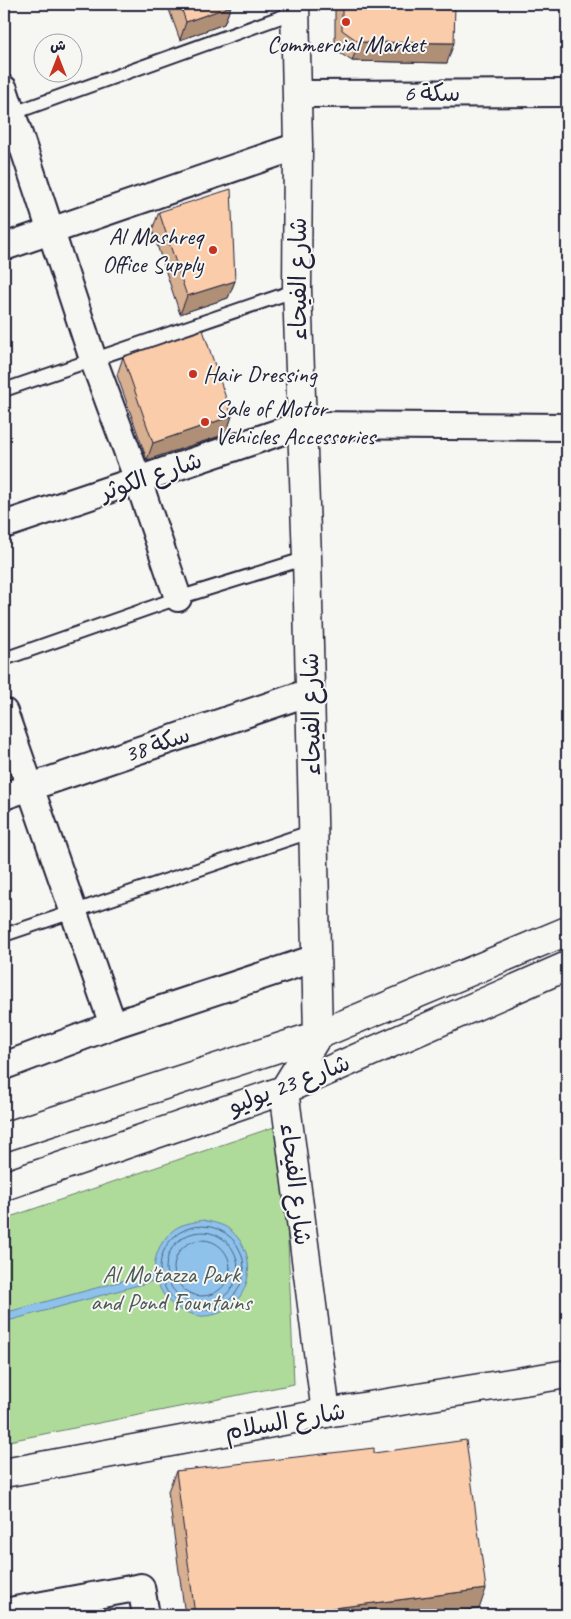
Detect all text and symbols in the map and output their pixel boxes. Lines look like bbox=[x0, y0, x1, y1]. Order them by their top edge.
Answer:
marker: Commercial Market bbox=[340, 16, 352, 28]
place label: Commercial Market bbox=[267, 29, 427, 59]
north arrow bbox=[32, 32, 82, 82]
text: ش bbox=[50, 37, 66, 54]
street label: سكة 6 bbox=[404, 78, 460, 108]
street label: شارع الفيحاء bbox=[283, 217, 315, 341]
place label: Al Mashreq Office Supply bbox=[102, 221, 205, 279]
marker: Al Mashreq Office Supply bbox=[207, 244, 219, 256]
place label: Hair Dressing bbox=[203, 359, 318, 389]
marker: Hair Dressing bbox=[187, 368, 199, 380]
place label: Sale of Motor Vehicles Accessories bbox=[215, 393, 378, 451]
marker: Sale of Motor Vehicles Accessories bbox=[199, 416, 211, 428]
street label: شارع الكوثر bbox=[94, 445, 206, 510]
street label: شارع الفيحاء bbox=[295, 652, 329, 776]
street label: سكة 38 bbox=[120, 719, 194, 769]
street label: شارع 23 يوليو bbox=[223, 1047, 355, 1123]
street label: شارع الفيحاء bbox=[272, 1121, 318, 1247]
park label: Al Mo'tazza Park and Pond Fountains bbox=[90, 1259, 253, 1317]
street label: شارع السلام bbox=[222, 1396, 348, 1449]

